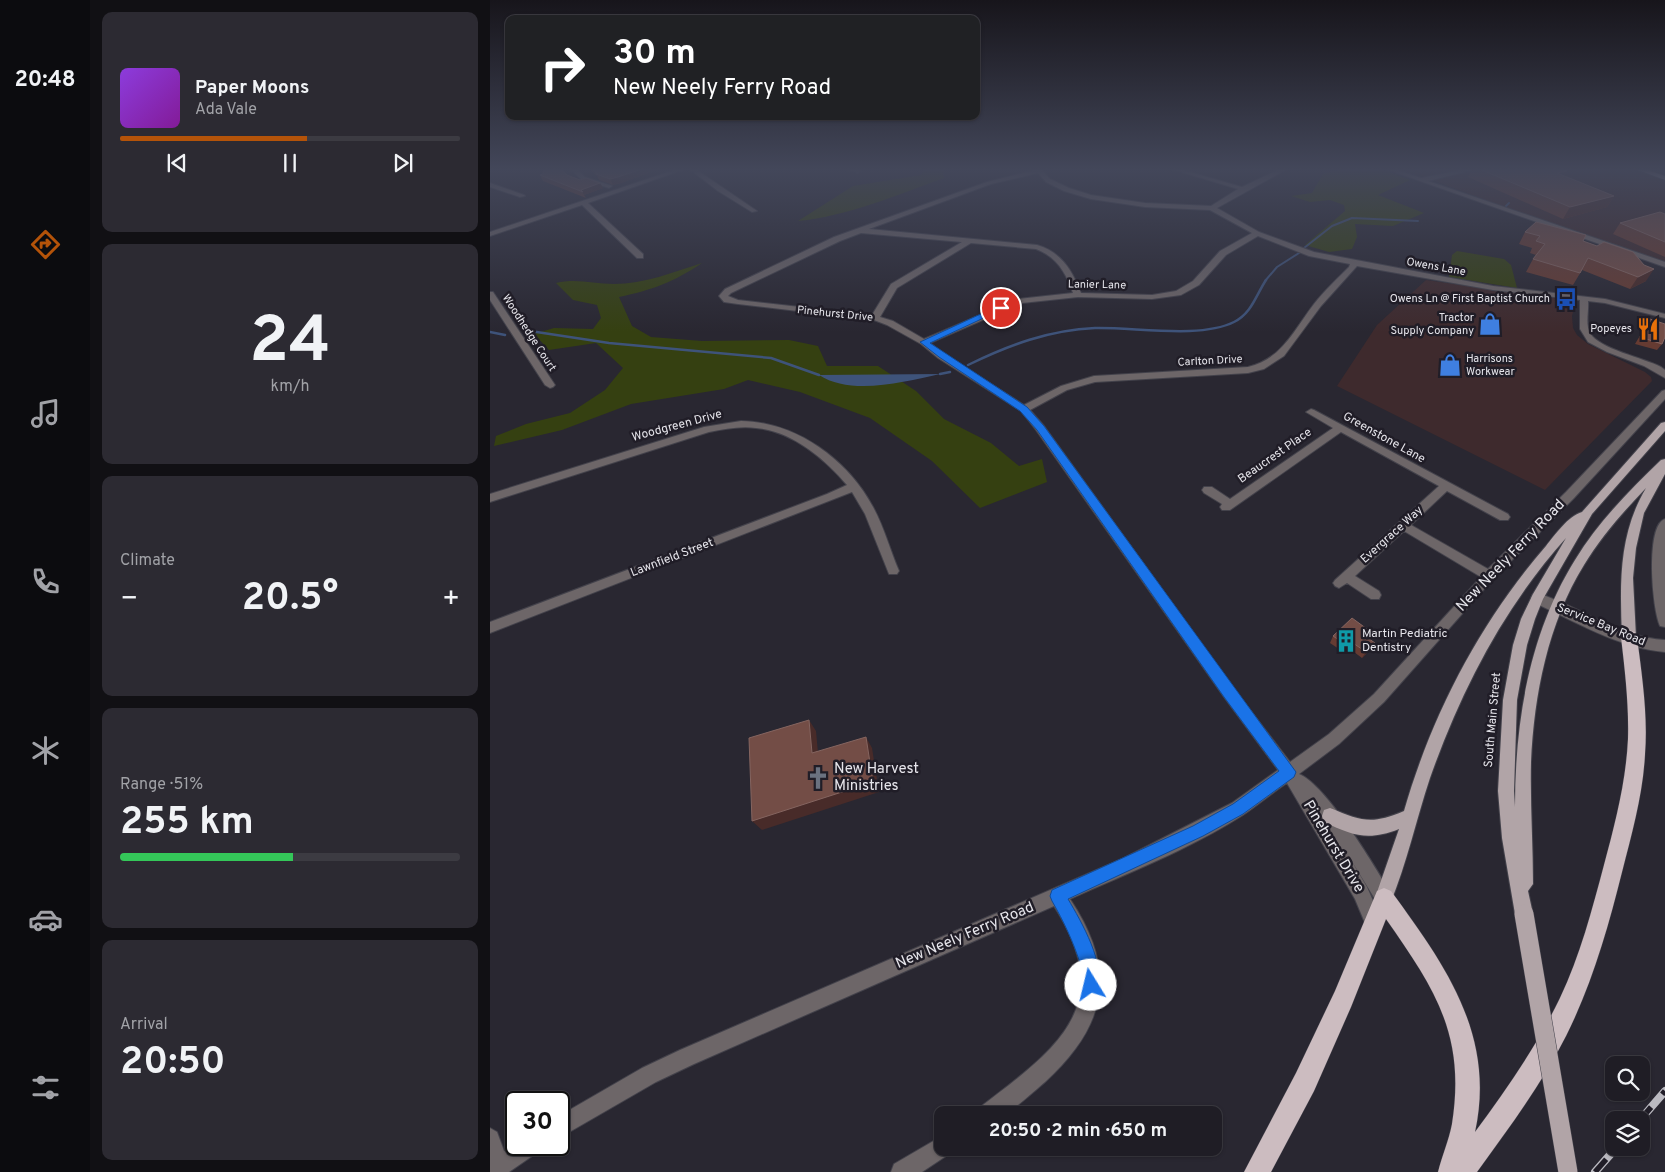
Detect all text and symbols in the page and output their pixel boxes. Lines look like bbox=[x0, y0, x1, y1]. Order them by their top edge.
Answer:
text: 30 m bbox=[613, 32, 696, 76]
icon: right bbox=[530, 35, 595, 100]
text: 20:48 bbox=[14, 67, 76, 94]
text: New Neely Ferry Road bbox=[613, 75, 831, 102]
text: Paper Moons bbox=[195, 76, 309, 100]
text: Ada Vale bbox=[195, 100, 257, 120]
icon: previous bbox=[163, 149, 191, 177]
icon: pause bbox=[276, 149, 304, 177]
icon: next bbox=[389, 149, 417, 177]
icon: directions bbox=[28, 227, 63, 262]
street label: Owens Lane bbox=[1405, 255, 1467, 279]
street label: Lanier Lane bbox=[1068, 277, 1126, 293]
bus stop icon: Owens Ln @ First Baptist Church bbox=[1553, 286, 1579, 312]
pin bbox=[980, 287, 1022, 329]
street label: Woodhedge Court bbox=[499, 292, 559, 374]
place label: Owens Ln @ First Baptist Church bbox=[1390, 292, 1550, 306]
icon: arrive bbox=[987, 294, 1015, 322]
text: 24 bbox=[249, 303, 331, 385]
street label: Pinehurst Drive bbox=[796, 303, 874, 325]
place label: Tractor Supply Company bbox=[1390, 311, 1475, 338]
shop icon: Tractor Supply Company bbox=[1477, 311, 1503, 337]
restaurant icon: Popeyes bbox=[1635, 316, 1661, 342]
place label: Popeyes bbox=[1590, 322, 1632, 336]
street label: Carlton Drive bbox=[1177, 352, 1243, 370]
shop icon: Harrisons Workwear bbox=[1437, 352, 1463, 378]
place label: Harrisons Workwear bbox=[1466, 352, 1516, 379]
text: km/h bbox=[271, 377, 309, 397]
icon: music bbox=[28, 396, 63, 431]
street label: Woodgreen Drive bbox=[630, 406, 724, 446]
street label: Greenstone Lane bbox=[1340, 409, 1428, 467]
street label: Beaucrest Place bbox=[1235, 425, 1315, 487]
street label: New Neely Ferry Road bbox=[1453, 496, 1569, 616]
street label: Evergrace Way bbox=[1357, 503, 1427, 567]
street label: Lawnfield Street bbox=[628, 535, 716, 581]
text: Climate bbox=[120, 551, 175, 571]
icon: phone bbox=[28, 564, 63, 599]
text: 20.5° bbox=[242, 575, 338, 624]
text: − bbox=[120, 582, 138, 618]
text: + bbox=[442, 582, 460, 618]
street label: Service Bay Road bbox=[1554, 600, 1648, 650]
place label: Martin Pediatric Dentistry bbox=[1362, 626, 1447, 656]
building icon: Martin Pediatric Dentistry bbox=[1333, 628, 1359, 654]
street label: South Main Street bbox=[1481, 672, 1505, 768]
icon: climate bbox=[28, 733, 63, 768]
place label: New Harvest Ministries bbox=[834, 760, 919, 796]
church icon: New Harvest Ministries bbox=[805, 765, 831, 791]
text: Range · 51% bbox=[120, 775, 203, 795]
street label: Pinehurst Drive bbox=[1298, 797, 1368, 897]
text: 255 km bbox=[120, 799, 254, 848]
street label: New Neely Ferry Road bbox=[893, 898, 1037, 974]
icon: car bbox=[28, 902, 63, 937]
position arrow bbox=[1064, 958, 1116, 1010]
text: Arrival bbox=[120, 1015, 168, 1035]
text: 20:50 bbox=[120, 1039, 226, 1088]
map controls bbox=[1605, 1056, 1650, 1156]
button: search bbox=[1605, 1056, 1650, 1101]
icon: filters bbox=[28, 1070, 63, 1105]
speed limit sign: 30 bbox=[505, 1091, 570, 1156]
button: layers bbox=[1605, 1111, 1650, 1156]
text: 20:50 · 2 min · 650 m bbox=[989, 1119, 1167, 1143]

